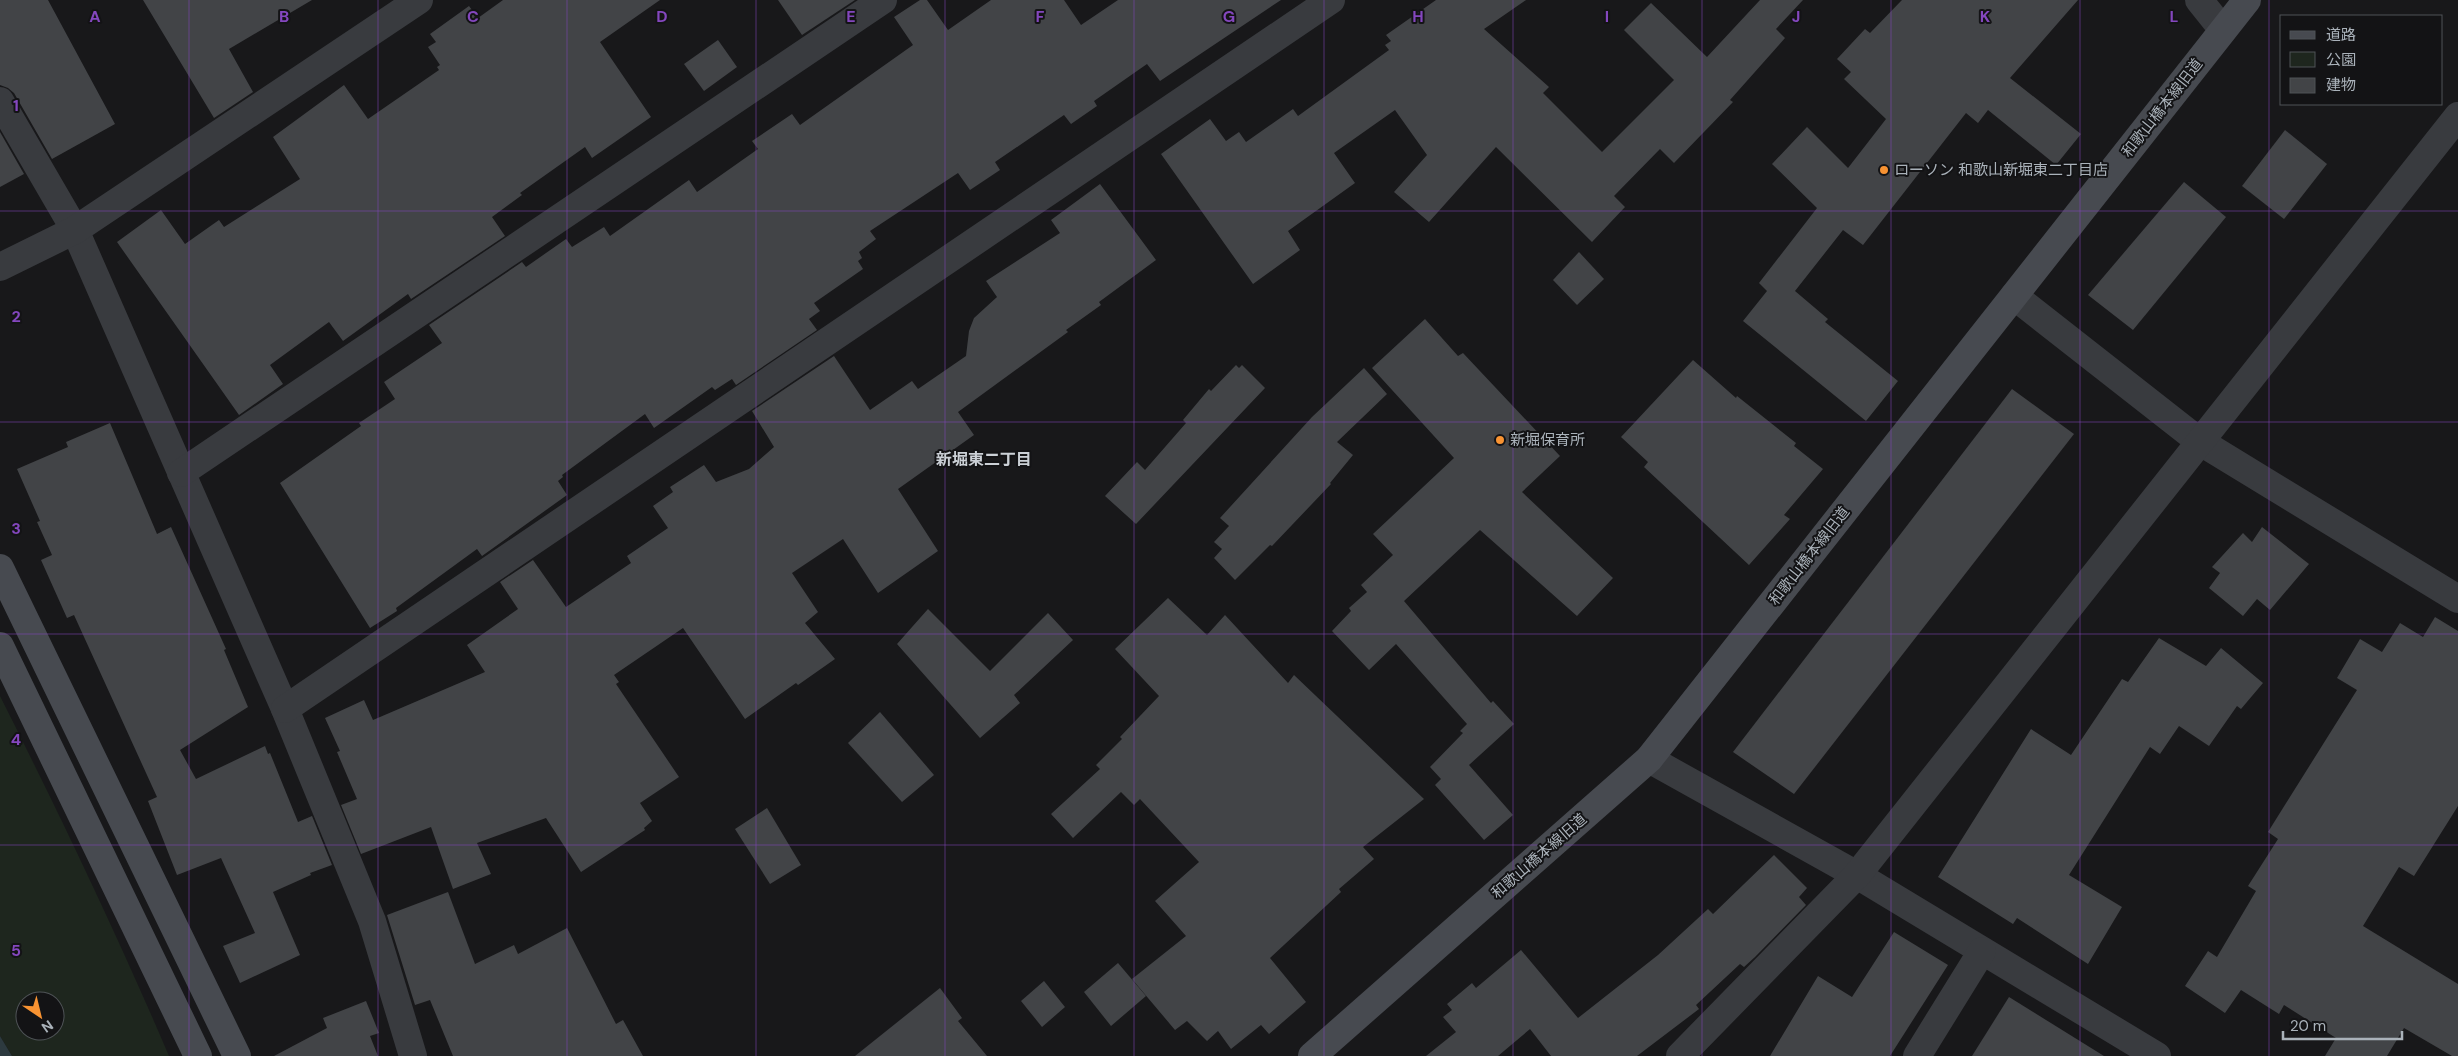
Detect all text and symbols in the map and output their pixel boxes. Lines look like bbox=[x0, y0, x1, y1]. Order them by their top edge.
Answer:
text: A bbox=[89, 6, 101, 27]
text: B bbox=[279, 6, 289, 27]
text: C bbox=[467, 6, 479, 27]
text: D bbox=[656, 6, 668, 27]
text: E bbox=[846, 6, 856, 27]
text: F bbox=[1036, 6, 1045, 27]
text: G bbox=[1223, 6, 1235, 27]
text: H bbox=[1412, 6, 1424, 27]
text: I bbox=[1605, 6, 1609, 27]
text: J bbox=[1792, 6, 1800, 27]
text: K bbox=[1980, 6, 1991, 27]
text: L bbox=[2170, 6, 2179, 27]
legend bbox=[2280, 15, 2443, 105]
text: 道路 bbox=[2326, 25, 2356, 45]
text: 公園 bbox=[2326, 50, 2356, 70]
street label: 和歌山橋本線旧道 bbox=[2117, 55, 2207, 161]
text: 建物 bbox=[2326, 75, 2356, 95]
text: 1 bbox=[13, 95, 19, 116]
place label: ローソン 和歌山新堀東二丁目店 bbox=[1894, 160, 2108, 180]
marker: ローソン 和歌山新堀東二丁目店 bbox=[1878, 164, 1890, 176]
text: 2 bbox=[11, 306, 21, 327]
place label: 新堀保育所 bbox=[1510, 430, 1585, 450]
marker: 新堀保育所 bbox=[1494, 434, 1506, 446]
district label: 新堀東二丁目 bbox=[936, 449, 1032, 470]
street label: 和歌山橋本線旧道 bbox=[1764, 503, 1854, 609]
text: 3 bbox=[11, 518, 21, 539]
text: 4 bbox=[11, 729, 21, 750]
street label: 和歌山橋本線旧道 bbox=[1487, 809, 1591, 903]
text: 5 bbox=[11, 940, 21, 961]
north arrow bbox=[15, 991, 65, 1041]
scale bar bbox=[2283, 1008, 2402, 1040]
text: N bbox=[38, 1016, 57, 1037]
text: 20 m bbox=[2290, 1016, 2326, 1036]

